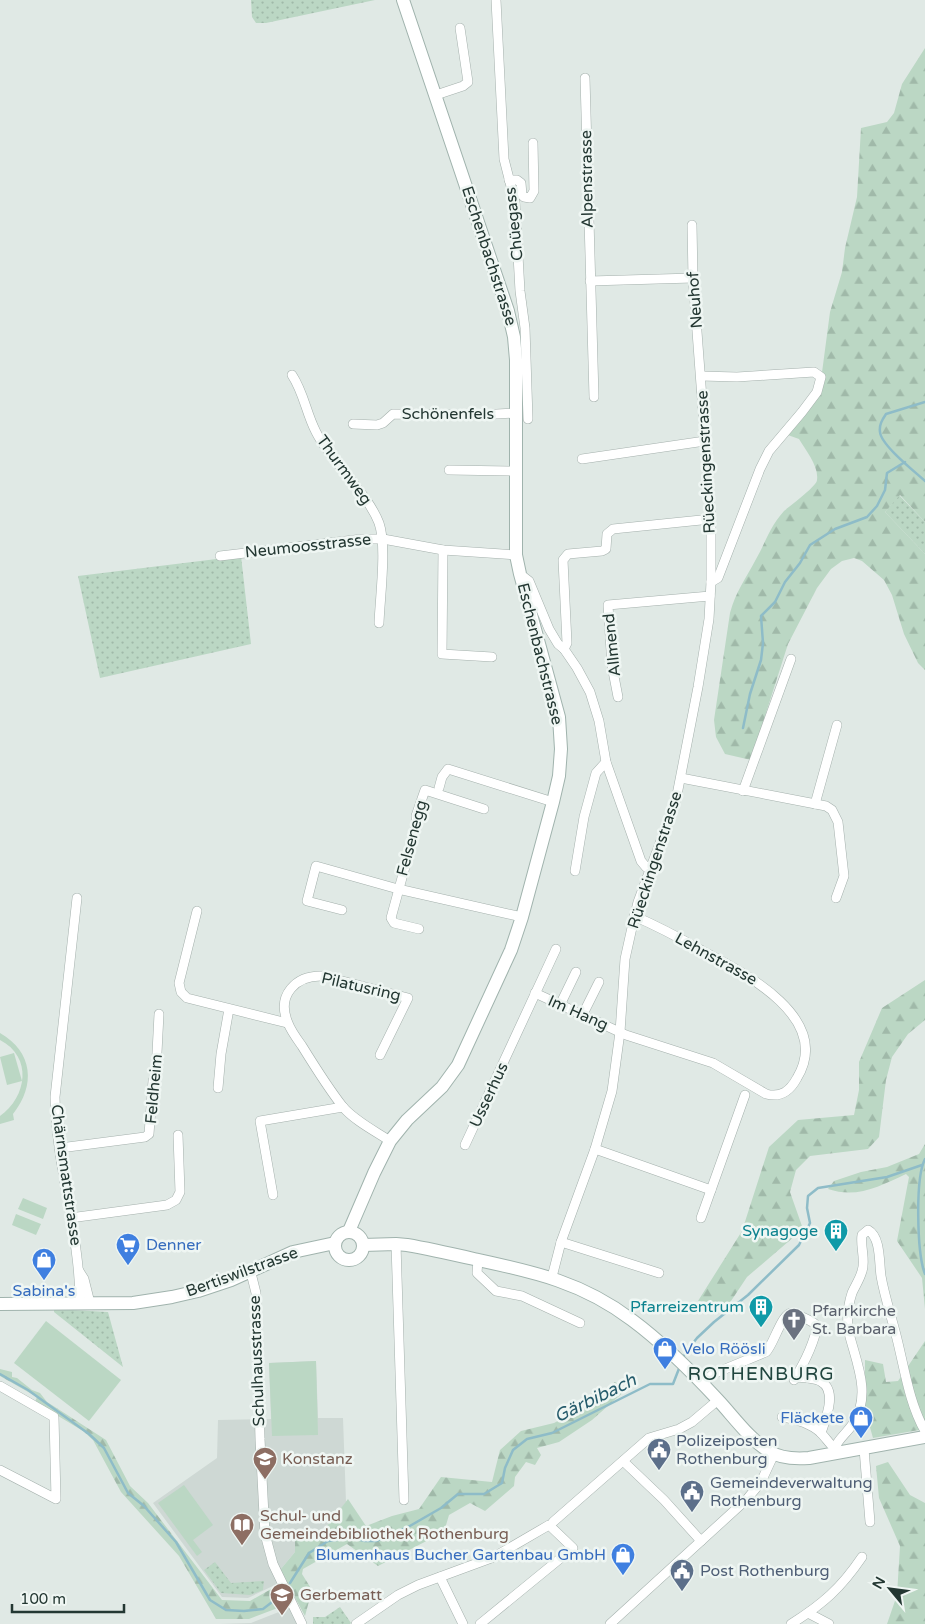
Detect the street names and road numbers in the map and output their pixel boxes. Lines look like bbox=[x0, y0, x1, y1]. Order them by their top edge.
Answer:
street label: Alpenstrasse bbox=[576, 130, 598, 228]
street label: Eschenbachstrasse bbox=[457, 184, 521, 328]
street label: Chüegass bbox=[500, 186, 528, 262]
street label: Neuhof bbox=[683, 270, 707, 329]
street label: Rüeckingenstrasse bbox=[692, 390, 720, 534]
street label: Schönenfels bbox=[402, 404, 494, 424]
street label: Thurmweg bbox=[312, 431, 376, 509]
street label: Neumoosstrasse bbox=[244, 529, 372, 563]
street label: Eschenbachstrasse bbox=[513, 581, 567, 727]
street label: Allmend bbox=[599, 612, 625, 678]
street label: Rüeckingenstrasse bbox=[623, 789, 687, 931]
street label: Felsenegg bbox=[392, 798, 432, 878]
street label: Lehnstrasse bbox=[671, 928, 761, 990]
street label: Pilatusring bbox=[319, 968, 403, 1006]
street label: Im Hang bbox=[545, 991, 611, 1035]
street label: Feldheim bbox=[141, 1053, 167, 1125]
street label: Usserhus bbox=[465, 1059, 513, 1131]
street label: Chärnsmattstrasse bbox=[46, 1103, 86, 1247]
street label: Bertiswilstrasse bbox=[183, 1242, 301, 1302]
street label: Schulhausstrasse bbox=[245, 1295, 269, 1427]

